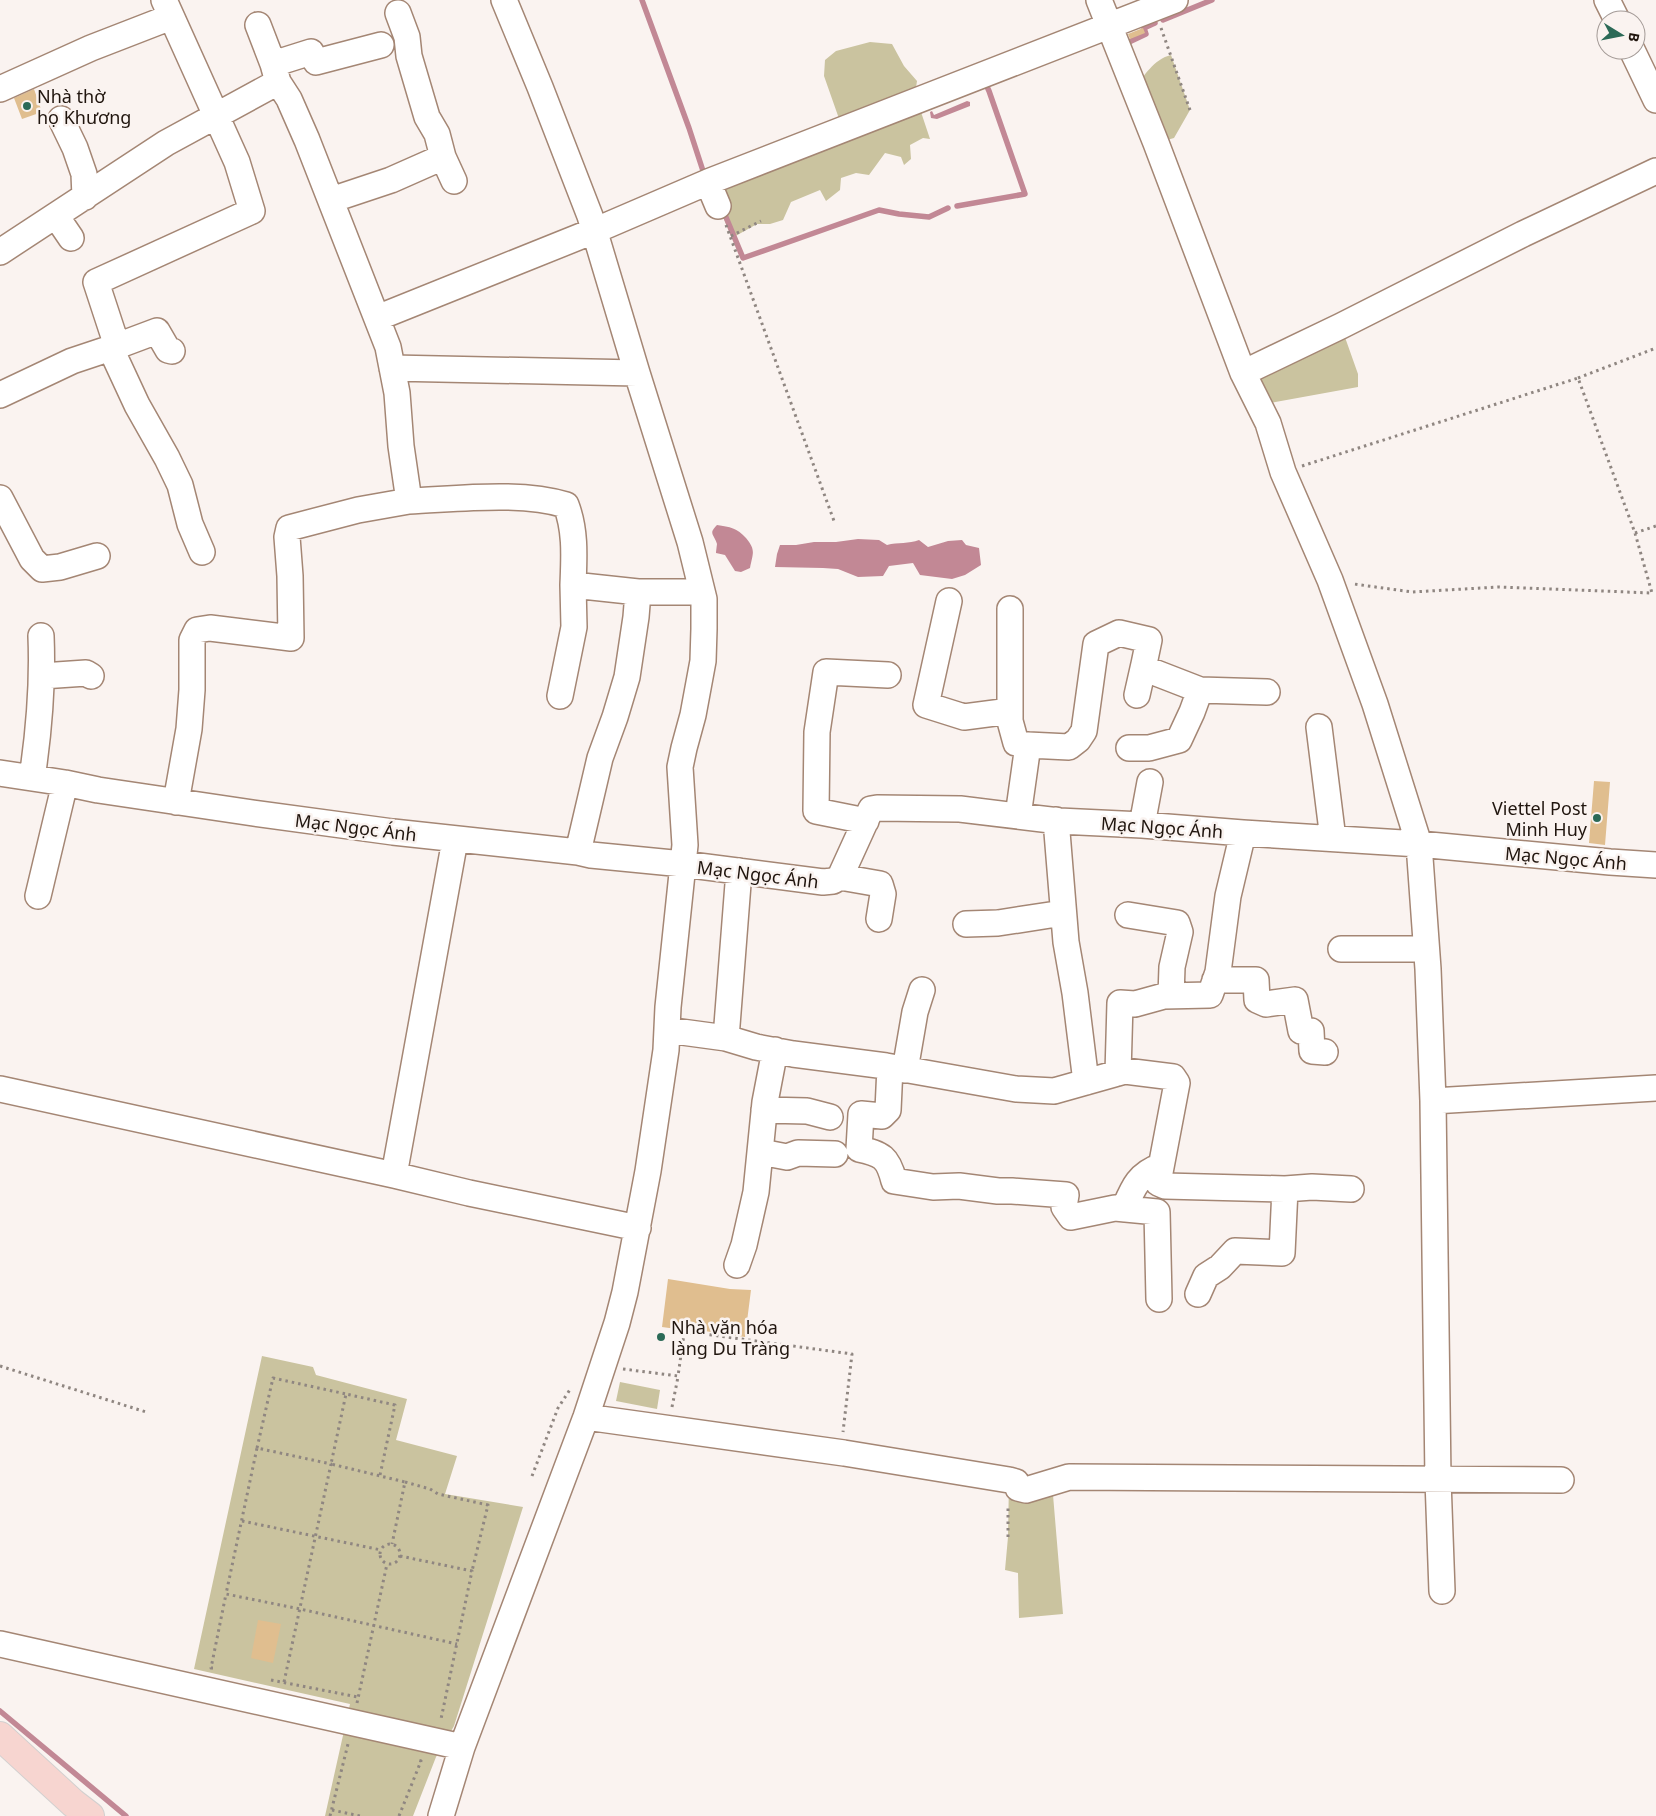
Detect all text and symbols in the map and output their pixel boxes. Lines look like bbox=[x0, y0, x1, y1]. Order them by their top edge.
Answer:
north arrow bbox=[1596, 10, 1646, 60]
text: B bbox=[1624, 31, 1644, 44]
place label: Nhà thờ họ Khương bbox=[37, 84, 131, 129]
marker: Nhà thờ họ Khương bbox=[21, 100, 33, 112]
place label: Viettel Post Minh Huy bbox=[1492, 796, 1588, 841]
street label: Mạc Ngọc Ánh bbox=[294, 808, 418, 846]
street label: Mạc Ngọc Ánh bbox=[1100, 811, 1224, 843]
marker: Viettel Post Minh Huy bbox=[1591, 812, 1603, 824]
street label: Mạc Ngọc Ánh bbox=[1504, 841, 1628, 875]
street label: Mạc Ngọc Ánh bbox=[696, 855, 820, 893]
place label: Nhà văn hóa làng Du Tràng bbox=[671, 1315, 790, 1360]
marker: Nhà văn hóa làng Du Tràng bbox=[655, 1331, 667, 1343]

